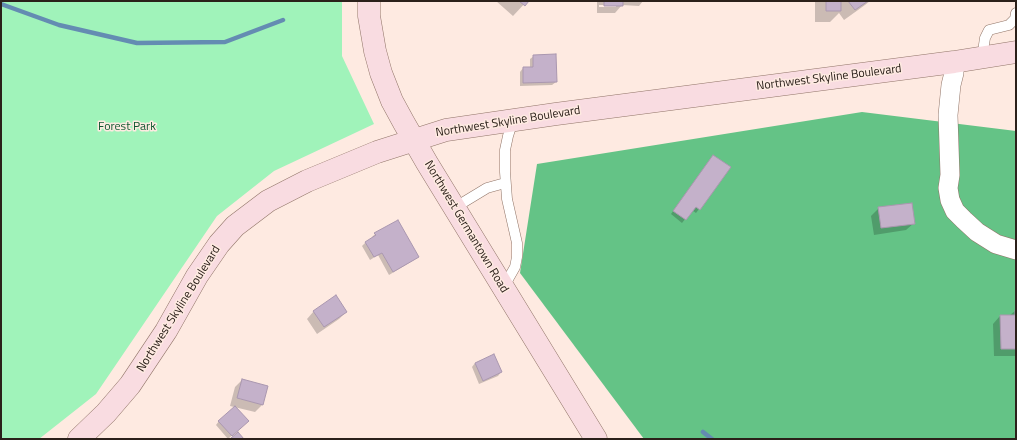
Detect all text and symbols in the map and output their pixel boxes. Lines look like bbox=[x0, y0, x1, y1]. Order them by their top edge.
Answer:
street label: Northwest Skyline Boulevard bbox=[756, 62, 902, 94]
street label: Northwest Skyline Boulevard bbox=[435, 103, 581, 141]
park label: Forest Park bbox=[98, 120, 156, 134]
street label: Northwest Germantown Road bbox=[421, 158, 511, 296]
street label: Northwest Skyline Boulevard bbox=[134, 243, 224, 375]

